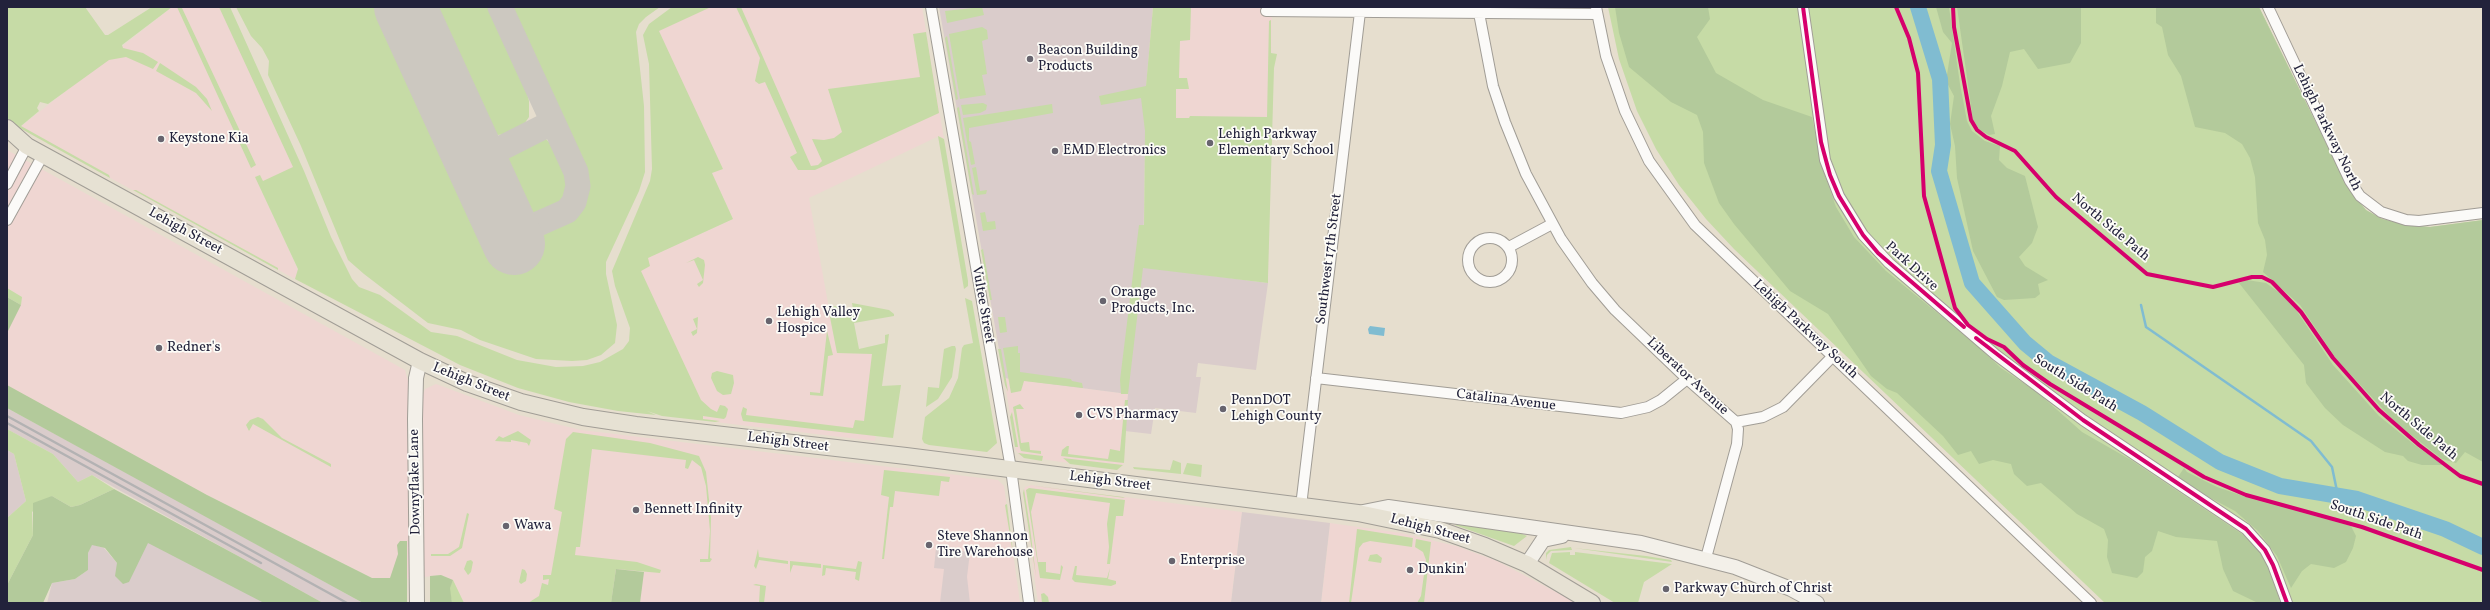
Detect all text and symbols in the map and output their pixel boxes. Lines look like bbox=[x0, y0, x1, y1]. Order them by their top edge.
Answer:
place label: Beacon Building Products bbox=[1038, 43, 1138, 76]
marker: Beacon Building Products bbox=[1025, 54, 1035, 64]
street label: Lehigh Parkway North bbox=[2288, 62, 2364, 194]
place label: Lehigh Parkway Elementary School bbox=[1218, 127, 1334, 160]
place label: Keystone Kia bbox=[169, 131, 249, 147]
marker: Keystone Kia bbox=[156, 134, 166, 144]
marker: Lehigh Parkway Elementary School bbox=[1205, 138, 1215, 148]
place label: EMD Electronics bbox=[1063, 143, 1166, 159]
marker: EMD Electronics bbox=[1050, 146, 1060, 156]
street label: North Side Path bbox=[2067, 190, 2153, 266]
street label: Southwest 17th Street bbox=[1314, 193, 1346, 325]
street label: Lehigh Street bbox=[145, 205, 225, 259]
street label: Park Drive bbox=[1881, 239, 1941, 295]
street label: Vultee Street bbox=[967, 265, 997, 345]
street label: Lehigh Parkway South bbox=[1749, 277, 1861, 383]
place label: Orange Products, Inc. bbox=[1111, 285, 1195, 318]
marker: Orange Products, Inc. bbox=[1098, 296, 1108, 306]
place label: Lehigh Valley Hospice bbox=[777, 305, 860, 338]
marker: Lehigh Valley Hospice bbox=[764, 316, 774, 326]
street label: Liberator Avenue bbox=[1643, 335, 1731, 419]
place label: Redner's bbox=[167, 340, 220, 356]
marker: Redner's bbox=[154, 343, 164, 353]
street label: South Side Path bbox=[2030, 351, 2120, 417]
street label: Lehigh Street bbox=[430, 360, 512, 406]
street label: Catalina Avenue bbox=[1455, 387, 1557, 415]
street label: North Side Path bbox=[2375, 389, 2461, 465]
place label: PennDOT Lehigh County bbox=[1231, 393, 1322, 426]
marker: PennDOT Lehigh County bbox=[1218, 404, 1228, 414]
place label: CVS Pharmacy bbox=[1087, 407, 1178, 423]
marker: CVS Pharmacy bbox=[1074, 410, 1084, 420]
street label: Downyflake Lane bbox=[407, 429, 425, 535]
street label: Lehigh Street bbox=[746, 430, 830, 456]
street label: Lehigh Street bbox=[1068, 469, 1152, 495]
street label: South Side Path bbox=[2328, 497, 2424, 545]
place label: Bennett Infinity bbox=[644, 502, 742, 518]
marker: Bennett Infinity bbox=[631, 505, 641, 515]
street label: Lehigh Street bbox=[1388, 511, 1472, 549]
place label: Wawa bbox=[514, 518, 551, 534]
marker: Wawa bbox=[501, 521, 511, 531]
place label: Steve Shannon Tire Warehouse bbox=[937, 529, 1033, 562]
marker: Steve Shannon Tire Warehouse bbox=[924, 540, 934, 550]
place label: Enterprise bbox=[1180, 553, 1245, 569]
marker: Enterprise bbox=[1167, 556, 1177, 566]
place label: Dunkin' bbox=[1418, 562, 1467, 578]
marker: Dunkin' bbox=[1405, 565, 1415, 575]
place label: Parkway Church of Christ bbox=[1674, 581, 1832, 597]
marker: Parkway Church of Christ bbox=[1661, 584, 1671, 594]

